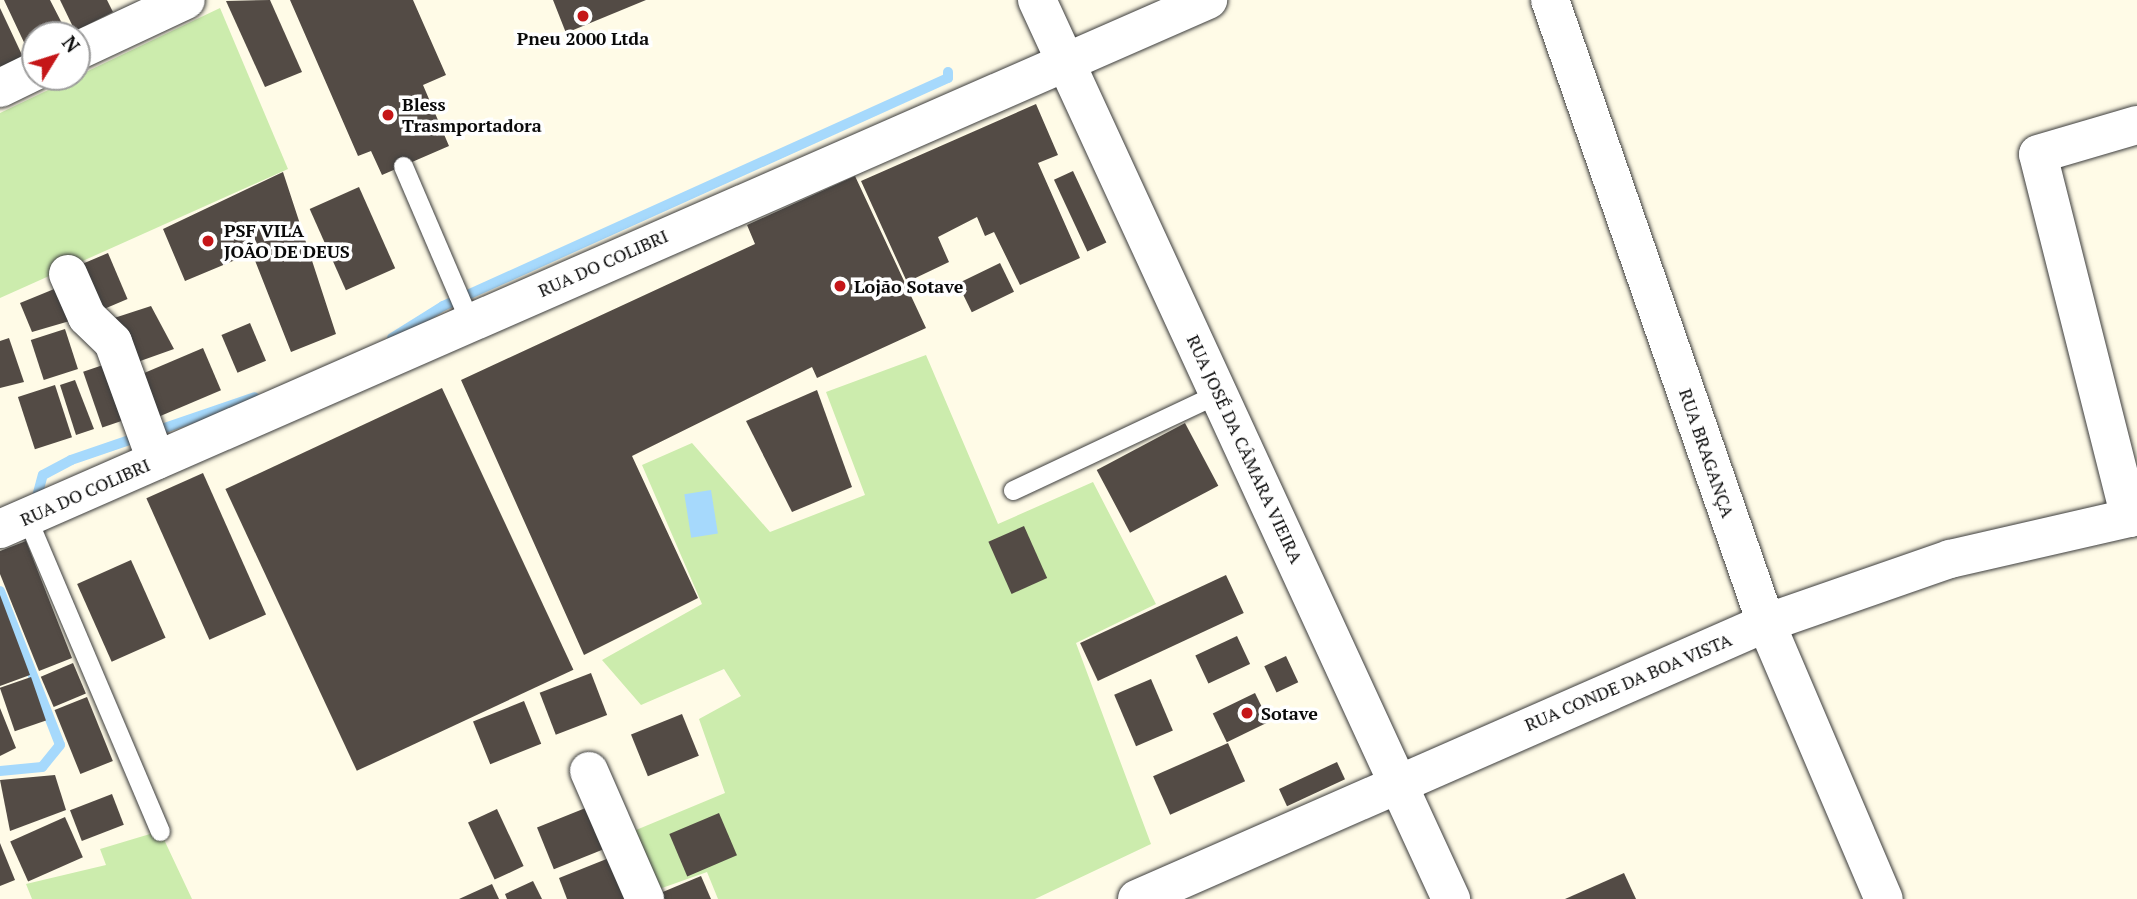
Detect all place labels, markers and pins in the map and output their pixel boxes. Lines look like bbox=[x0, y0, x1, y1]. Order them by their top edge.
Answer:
marker: Pneu 2000 Ltda bbox=[575, 8, 591, 24]
place label: Pneu 2000 Ltda bbox=[517, 27, 649, 49]
place label: Bless Trasmportadora bbox=[402, 94, 542, 136]
marker: Bless Trasmportadora bbox=[380, 107, 396, 123]
place label: PSF VILA JOÃO DE DEUS bbox=[224, 220, 350, 262]
marker: PSF VILA JOÃO DE DEUS bbox=[198, 231, 218, 251]
place label: Lojão Sotave bbox=[854, 275, 963, 297]
marker: Lojão Sotave bbox=[832, 278, 848, 294]
place label: Sotave bbox=[1261, 702, 1318, 724]
marker: Sotave bbox=[1239, 705, 1255, 721]

